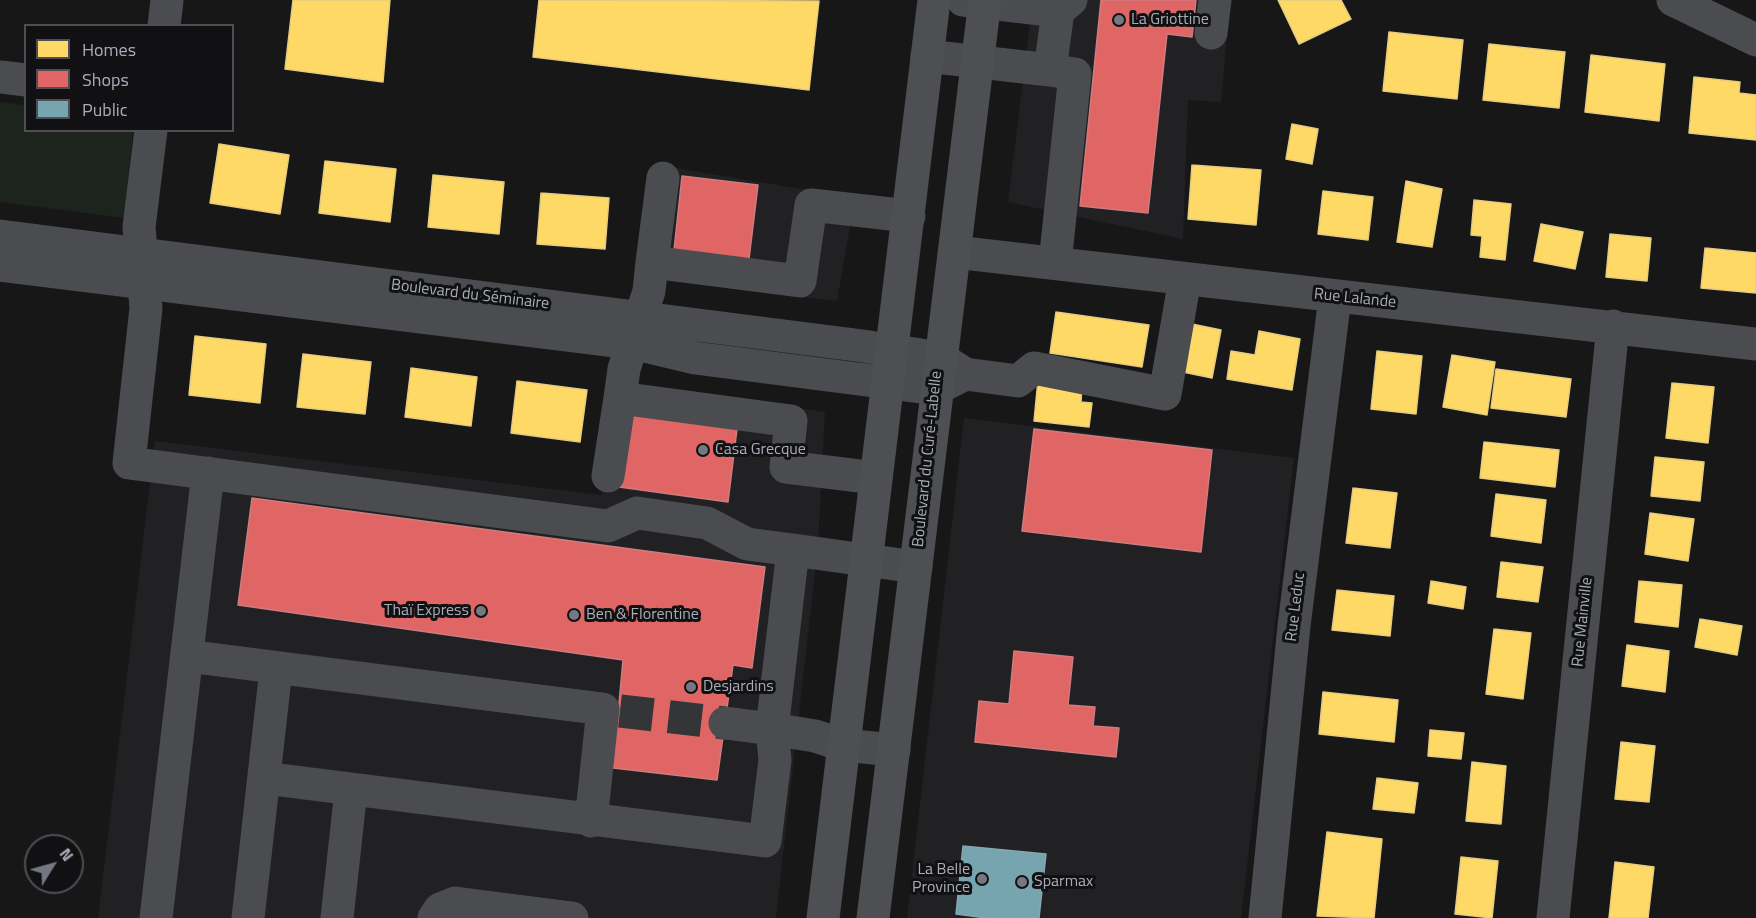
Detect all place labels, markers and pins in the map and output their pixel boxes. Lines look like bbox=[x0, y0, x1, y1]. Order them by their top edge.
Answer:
place label: La Griottine bbox=[1131, 10, 1209, 30]
marker: La Griottine bbox=[1112, 13, 1126, 27]
place label: Casa Grecque bbox=[715, 440, 806, 460]
marker: Casa Grecque bbox=[696, 443, 710, 457]
place label: Thaï Express bbox=[384, 601, 469, 621]
marker: Thaï Express bbox=[474, 604, 488, 618]
place label: Ben & Florentine bbox=[586, 605, 699, 625]
marker: Ben & Florentine bbox=[567, 608, 581, 622]
place label: Desjardins bbox=[703, 677, 774, 697]
marker: Desjardins bbox=[684, 680, 698, 694]
place label: La Belle Province bbox=[912, 860, 970, 898]
marker: La Belle Province bbox=[975, 872, 989, 886]
place label: Sparmax bbox=[1034, 872, 1093, 892]
marker: Sparmax bbox=[1015, 875, 1029, 889]

